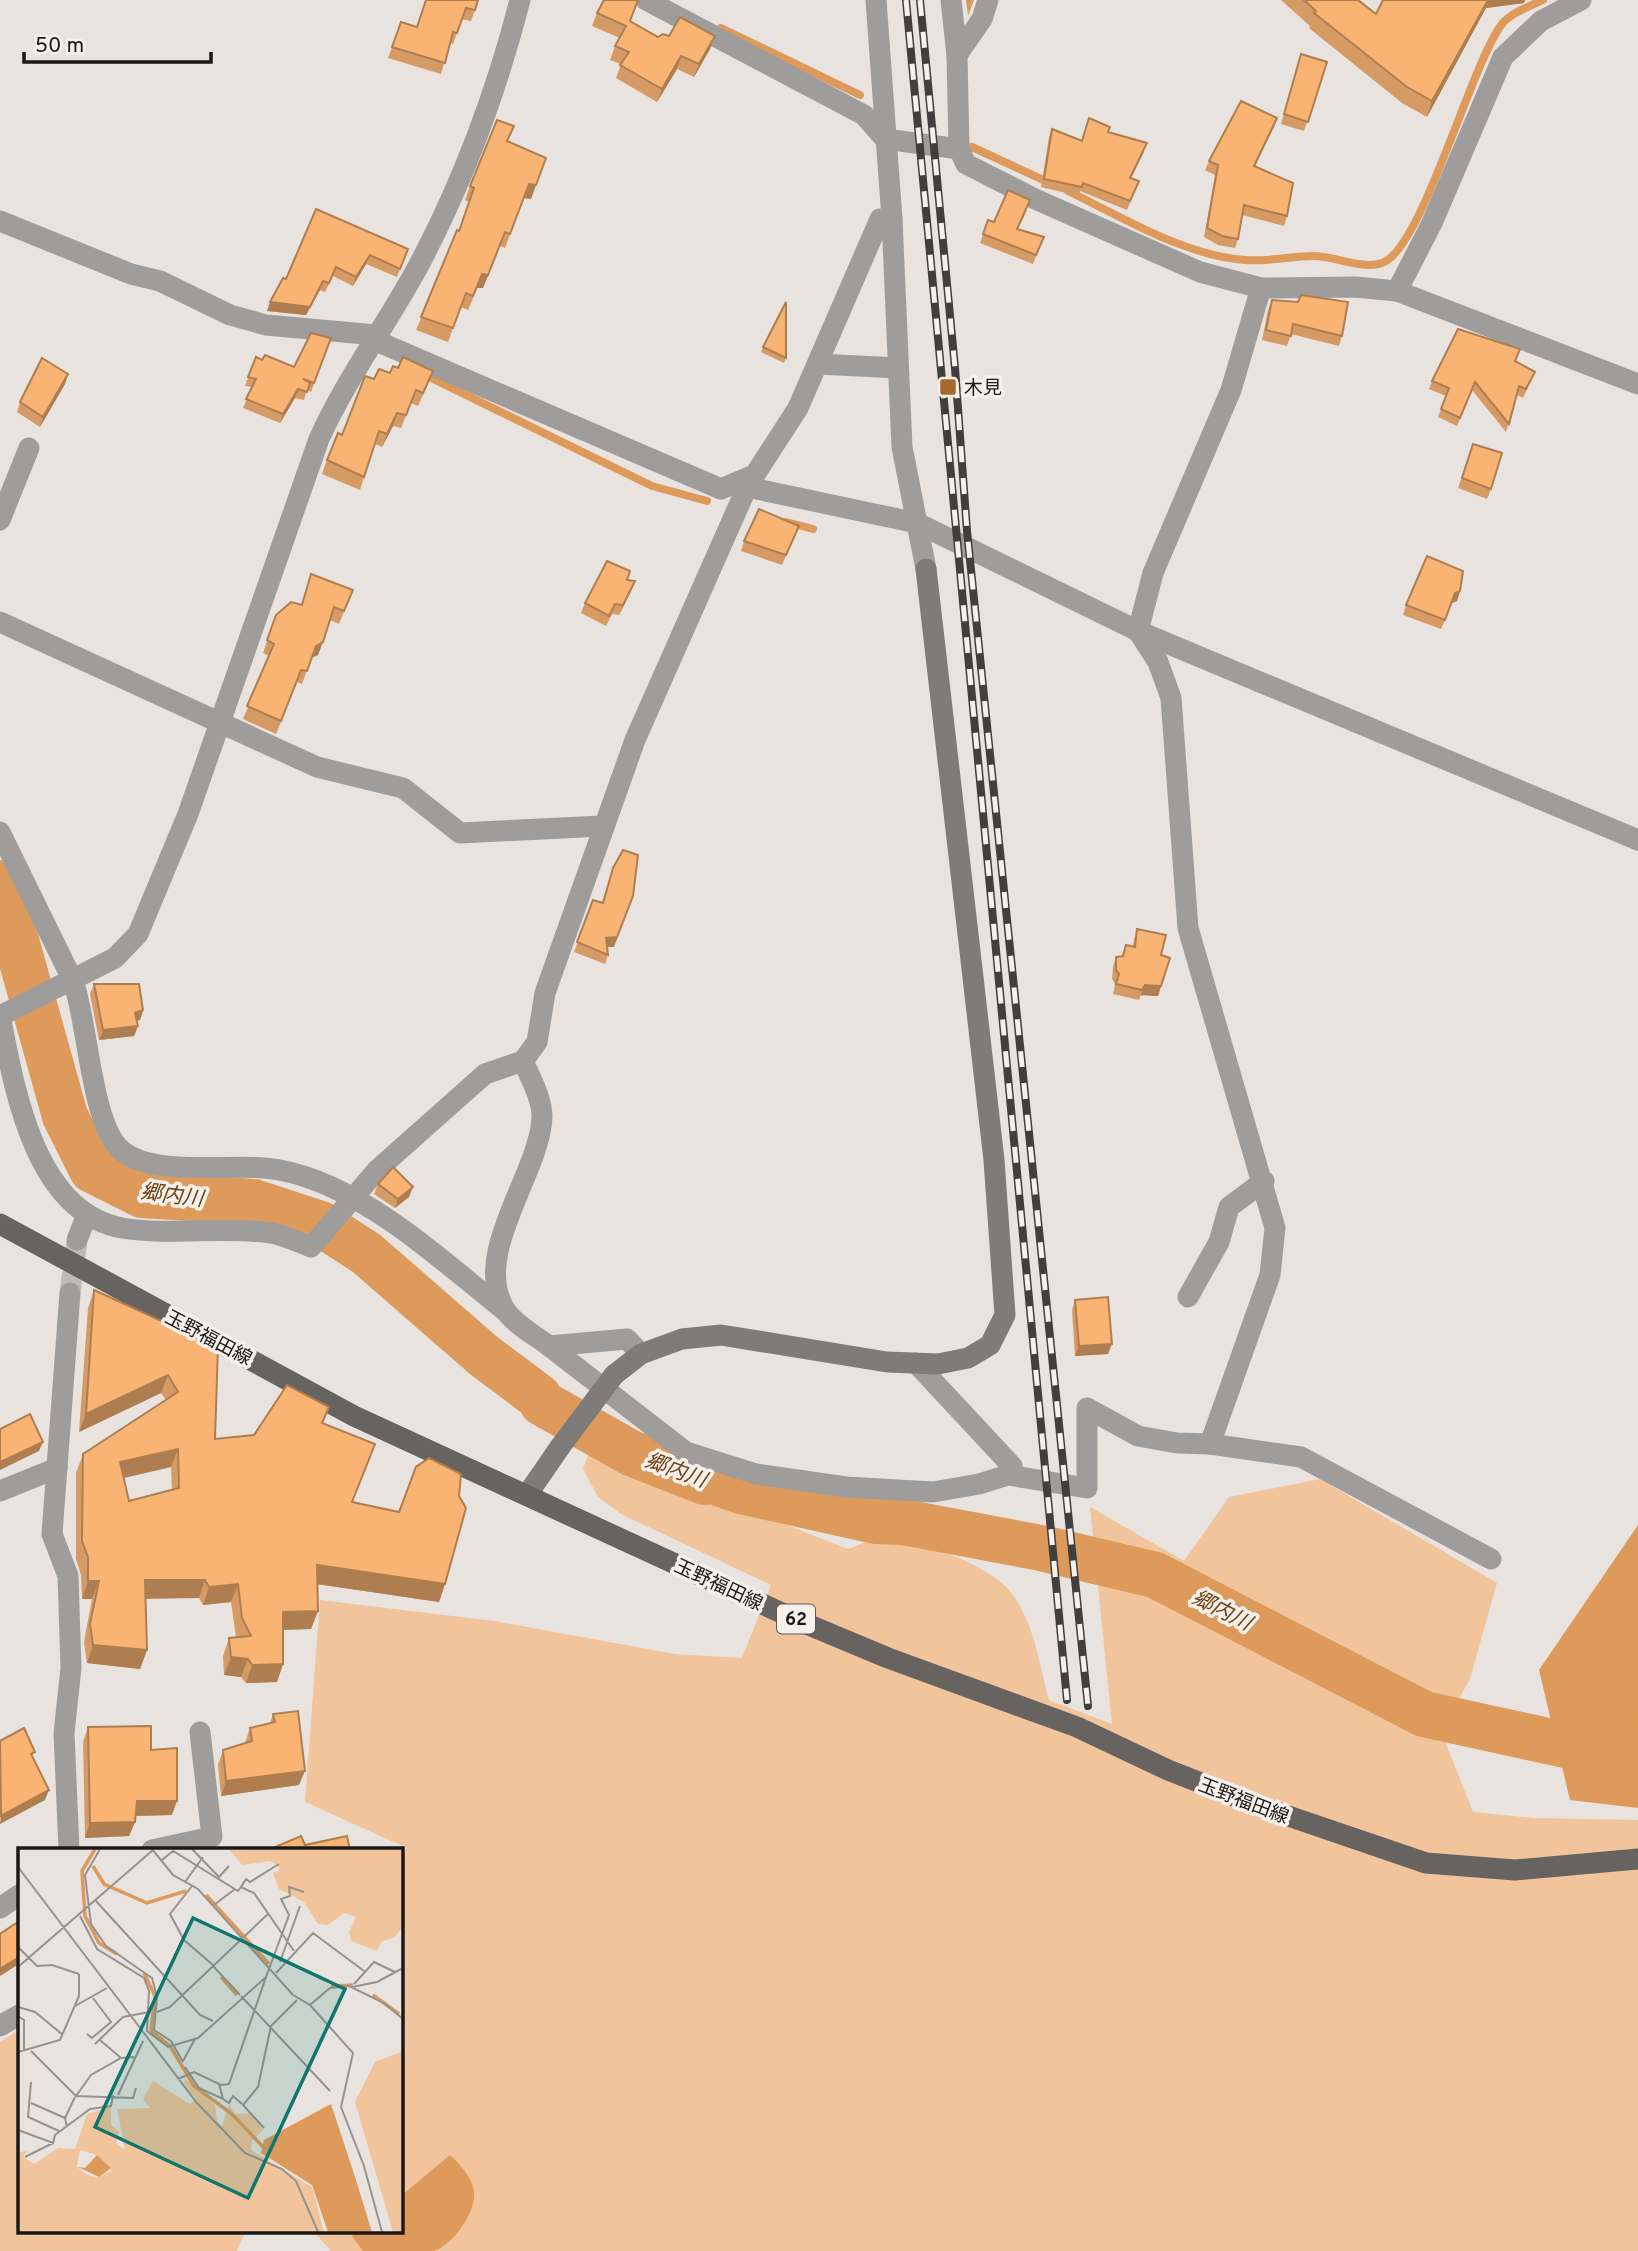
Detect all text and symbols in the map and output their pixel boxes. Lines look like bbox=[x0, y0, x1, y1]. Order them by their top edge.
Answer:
scale bar bbox=[24, 21, 212, 65]
text: 50 m bbox=[35, 33, 84, 60]
marker: 木見 bbox=[938, 377, 958, 397]
place label: 木見 bbox=[964, 377, 1002, 401]
water label: 郷内川 bbox=[139, 1179, 207, 1214]
street label: 玉野福田線 bbox=[160, 1306, 256, 1372]
water label: 郷内川 bbox=[641, 1448, 712, 1496]
street label: 玉野福田線 bbox=[670, 1555, 766, 1617]
water label: 郷内川 bbox=[1187, 1585, 1257, 1639]
road number: 62 bbox=[777, 1604, 815, 1634]
street label: 玉野福田線 bbox=[1195, 1774, 1292, 1830]
inset map bbox=[18, 1848, 402, 2234]

